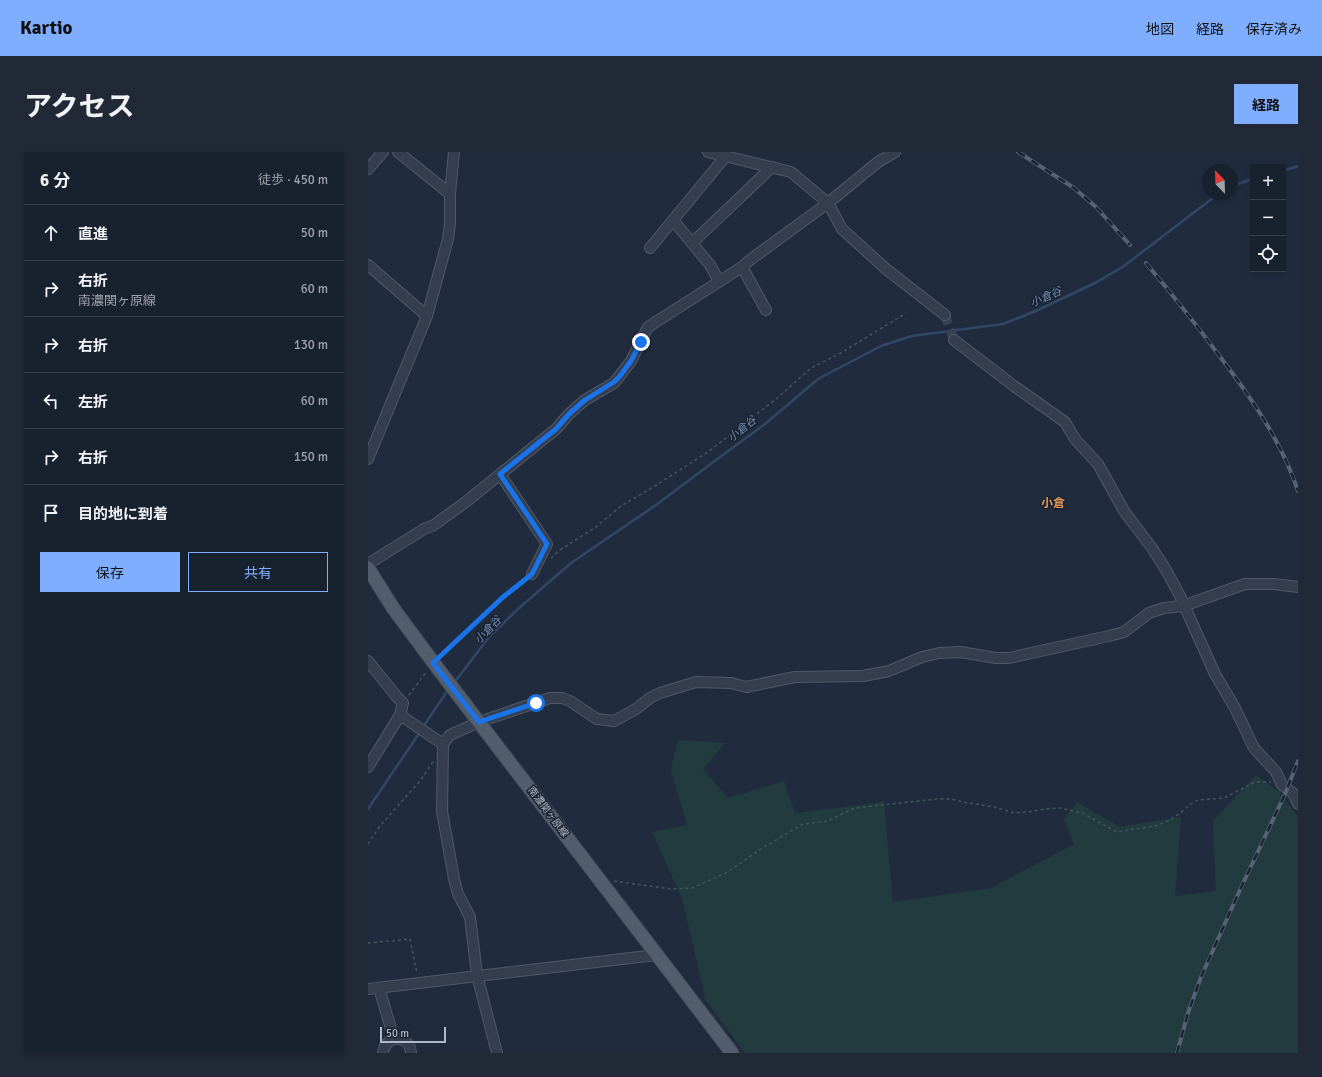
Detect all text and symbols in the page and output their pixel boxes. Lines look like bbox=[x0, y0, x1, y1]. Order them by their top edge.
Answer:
text: Kartio bbox=[20, 16, 73, 40]
text: 地図 bbox=[1146, 21, 1174, 38]
text: 経路 bbox=[1196, 21, 1224, 38]
text: 保存済み bbox=[1246, 21, 1302, 38]
button: 経路 bbox=[1234, 84, 1298, 124]
text: アクセス bbox=[24, 90, 135, 124]
north arrow bbox=[1202, 164, 1238, 200]
map controls bbox=[1250, 164, 1286, 272]
button: + bbox=[1250, 164, 1286, 200]
text: 6 分 bbox=[40, 170, 70, 191]
text: 徒歩 · 450 m bbox=[258, 172, 328, 188]
button: − bbox=[1250, 200, 1286, 236]
icon: ahead bbox=[40, 222, 62, 244]
text: 直進 bbox=[78, 225, 108, 243]
text: 50 m bbox=[301, 225, 328, 241]
button: locate bbox=[1250, 236, 1286, 272]
text: 右折 bbox=[78, 272, 108, 290]
icon: right bbox=[40, 278, 62, 300]
text: 60 m bbox=[301, 281, 328, 297]
water label: 小倉谷 bbox=[1028, 284, 1065, 310]
text: 南濃関ヶ原線 bbox=[78, 293, 156, 309]
route end bbox=[632, 333, 650, 351]
icon: right bbox=[40, 334, 62, 356]
text: 右折 bbox=[78, 337, 108, 355]
text: 130 m bbox=[294, 337, 328, 353]
icon: left bbox=[40, 390, 62, 412]
text: 左折 bbox=[78, 393, 108, 411]
text: 60 m bbox=[301, 393, 328, 409]
water label: 小倉谷 bbox=[725, 413, 760, 444]
icon: right bbox=[40, 446, 62, 468]
text: 右折 bbox=[78, 449, 108, 467]
text: 150 m bbox=[294, 449, 328, 465]
district label: 小倉 bbox=[1041, 496, 1065, 511]
icon: arrive bbox=[40, 502, 62, 524]
text: 目的地に到着 bbox=[78, 505, 168, 523]
button: 保存 bbox=[40, 552, 180, 592]
button: 共有 bbox=[188, 552, 328, 592]
water label: 小倉谷 bbox=[472, 613, 505, 646]
route start bbox=[527, 694, 545, 712]
street label: 南濃関ヶ原線 bbox=[525, 784, 571, 840]
scale bar bbox=[380, 1025, 446, 1044]
text: 50 m bbox=[386, 1027, 409, 1040]

